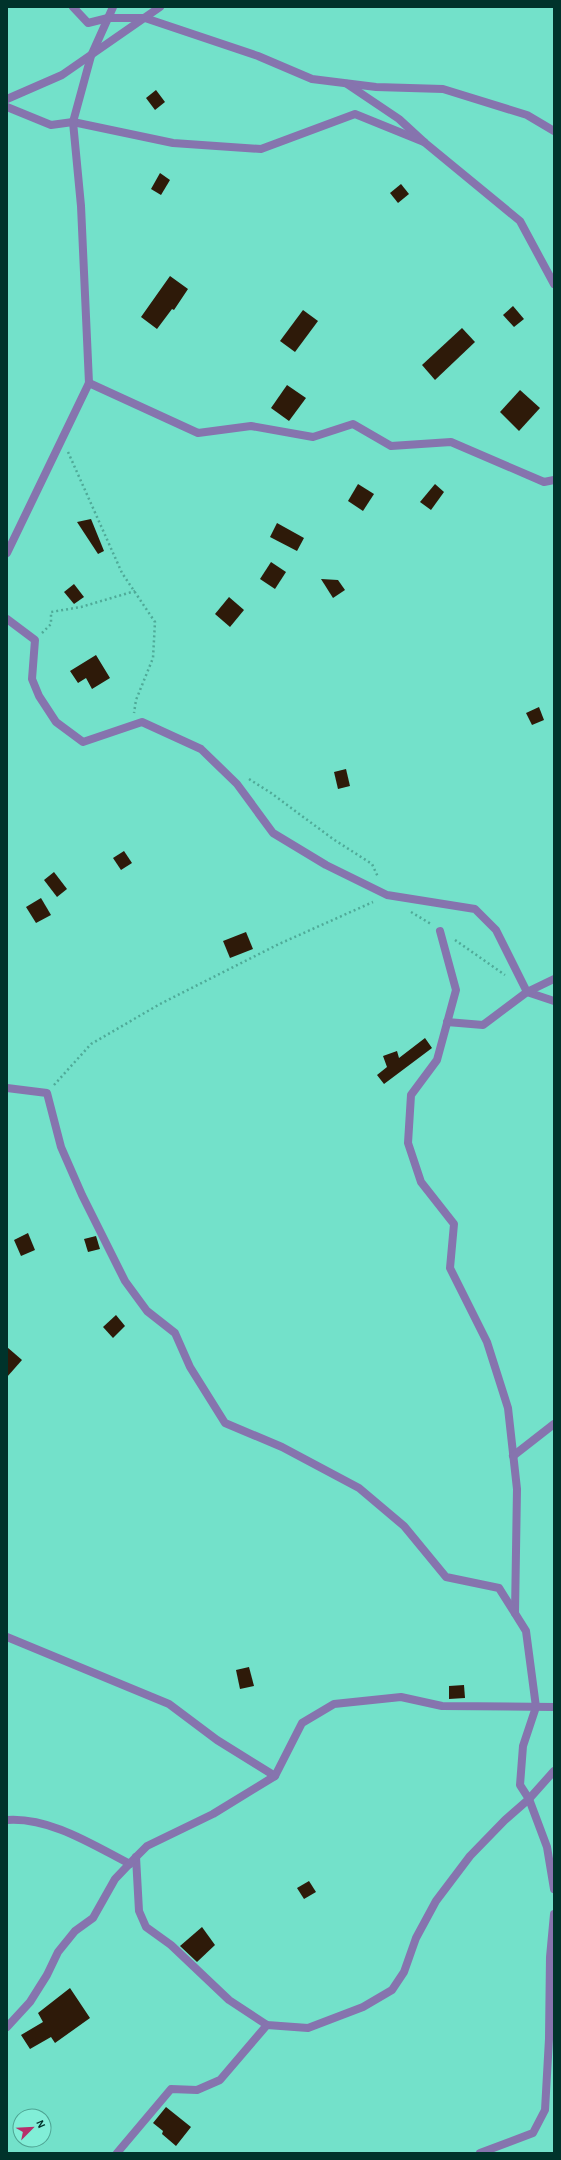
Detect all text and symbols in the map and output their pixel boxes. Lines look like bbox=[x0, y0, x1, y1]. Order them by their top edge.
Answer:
north arrow bbox=[12, 2108, 52, 2148]
text: N bbox=[34, 2118, 47, 2130]

